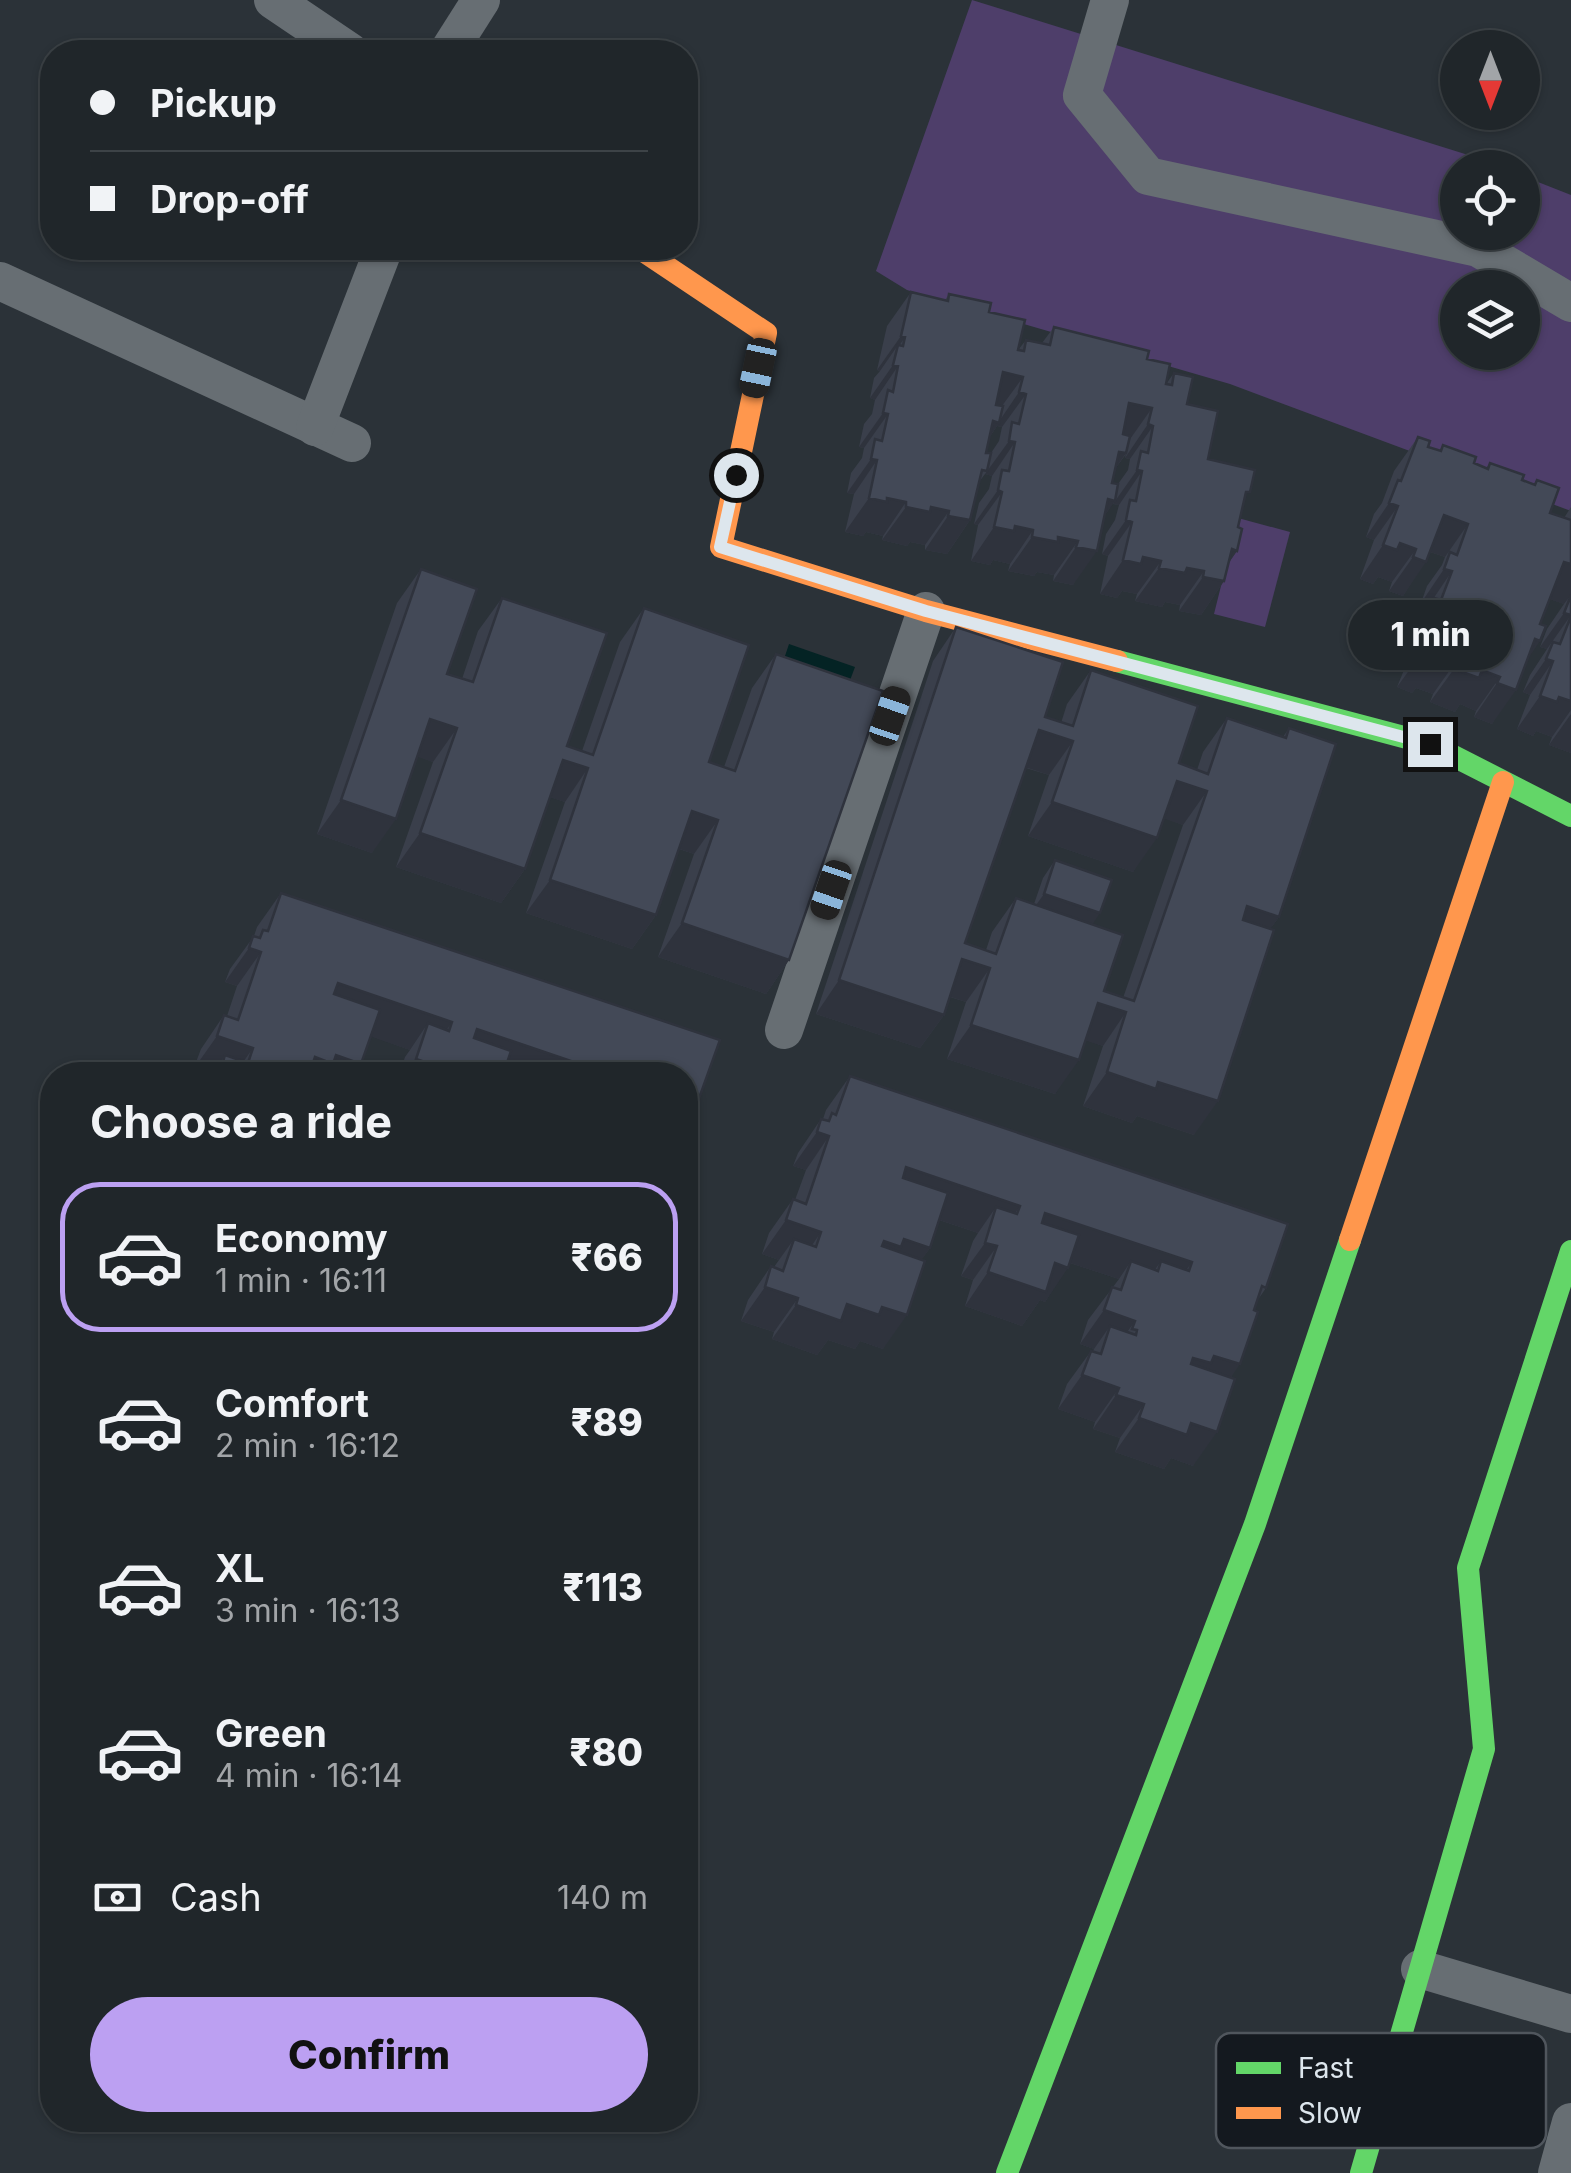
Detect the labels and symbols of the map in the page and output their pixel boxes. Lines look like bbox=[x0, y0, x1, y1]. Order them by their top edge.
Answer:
north arrow bbox=[1440, 30, 1540, 130]
car bbox=[737, 336, 779, 400]
route start bbox=[714, 453, 759, 498]
callout: 1 min bbox=[1348, 599, 1512, 669]
car bbox=[866, 683, 914, 749]
route end bbox=[1408, 722, 1453, 767]
car bbox=[807, 857, 855, 923]
legend bbox=[1216, 2033, 1546, 2148]
text: Fast bbox=[1298, 2051, 1354, 2085]
text: Slow bbox=[1298, 2096, 1362, 2130]

